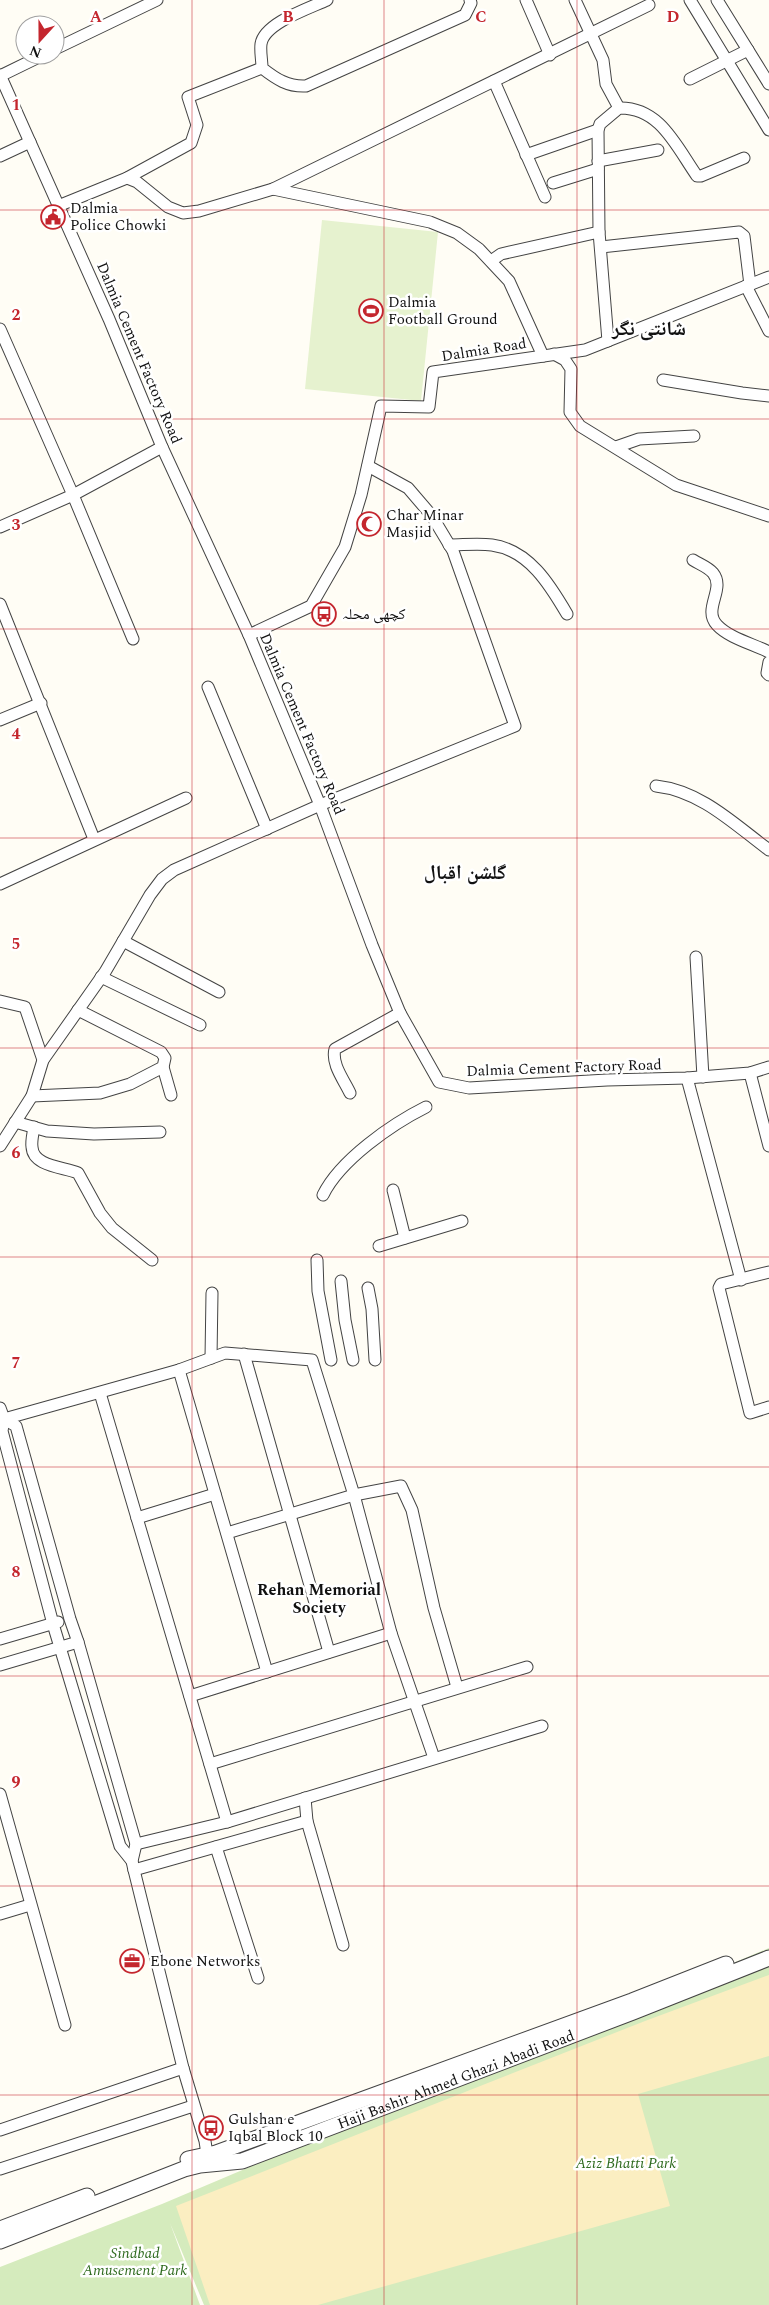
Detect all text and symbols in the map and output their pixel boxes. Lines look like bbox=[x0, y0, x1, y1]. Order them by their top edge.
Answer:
text: A bbox=[90, 5, 103, 29]
text: B bbox=[282, 5, 294, 29]
text: C bbox=[475, 5, 487, 29]
text: D bbox=[667, 5, 680, 29]
north arrow bbox=[15, 15, 65, 65]
text: N bbox=[26, 40, 45, 64]
text: 1 bbox=[12, 93, 20, 117]
place label: Dalmia Police Chowki bbox=[70, 197, 166, 237]
public building icon: Dalmia Police Chowki bbox=[40, 204, 66, 230]
street label: Dalmia Cement Factory Road bbox=[90, 258, 188, 448]
place label: Dalmia Football Ground bbox=[388, 291, 498, 331]
sports icon: Dalmia Football Ground bbox=[358, 298, 384, 324]
text: 2 bbox=[12, 303, 21, 327]
district label: شانتی نگر bbox=[611, 314, 686, 344]
street label: Dalmia Road bbox=[440, 332, 528, 368]
place label: Char Minar Masjid bbox=[386, 504, 464, 544]
mosque icon: Char Minar Masjid bbox=[356, 511, 382, 537]
text: 3 bbox=[12, 513, 21, 537]
bus stop icon: کچھی محلہ bbox=[311, 601, 337, 627]
place label: کچھی محلہ bbox=[342, 603, 405, 626]
street label: Dalmia Cement Factory Road bbox=[253, 629, 351, 819]
text: 4 bbox=[12, 722, 21, 746]
district label: گلشن اقبال bbox=[424, 858, 507, 888]
text: 5 bbox=[12, 932, 20, 956]
street label: Dalmia Cement Factory Road bbox=[466, 1053, 662, 1083]
text: 6 bbox=[12, 1141, 21, 1165]
text: 7 bbox=[12, 1351, 21, 1375]
text: 8 bbox=[12, 1560, 21, 1584]
district label: Rehan Memorial Society bbox=[257, 1578, 381, 1620]
text: 9 bbox=[12, 1770, 21, 1794]
office icon: Ebone Networks bbox=[119, 1948, 145, 1974]
place label: Ebone Networks bbox=[150, 1950, 261, 1973]
street label: Haji Bashir Ahmed Ghazi Abadi Road bbox=[334, 2024, 578, 2135]
place label: Gulshan e Iqbal Block 10 bbox=[228, 2108, 323, 2148]
bus stop icon: Gulshan e Iqbal Block 10 bbox=[198, 2115, 224, 2141]
park label: Aziz Bhatti Park bbox=[575, 2152, 676, 2175]
park label: Sindbad Amusement Park bbox=[82, 2242, 187, 2282]

